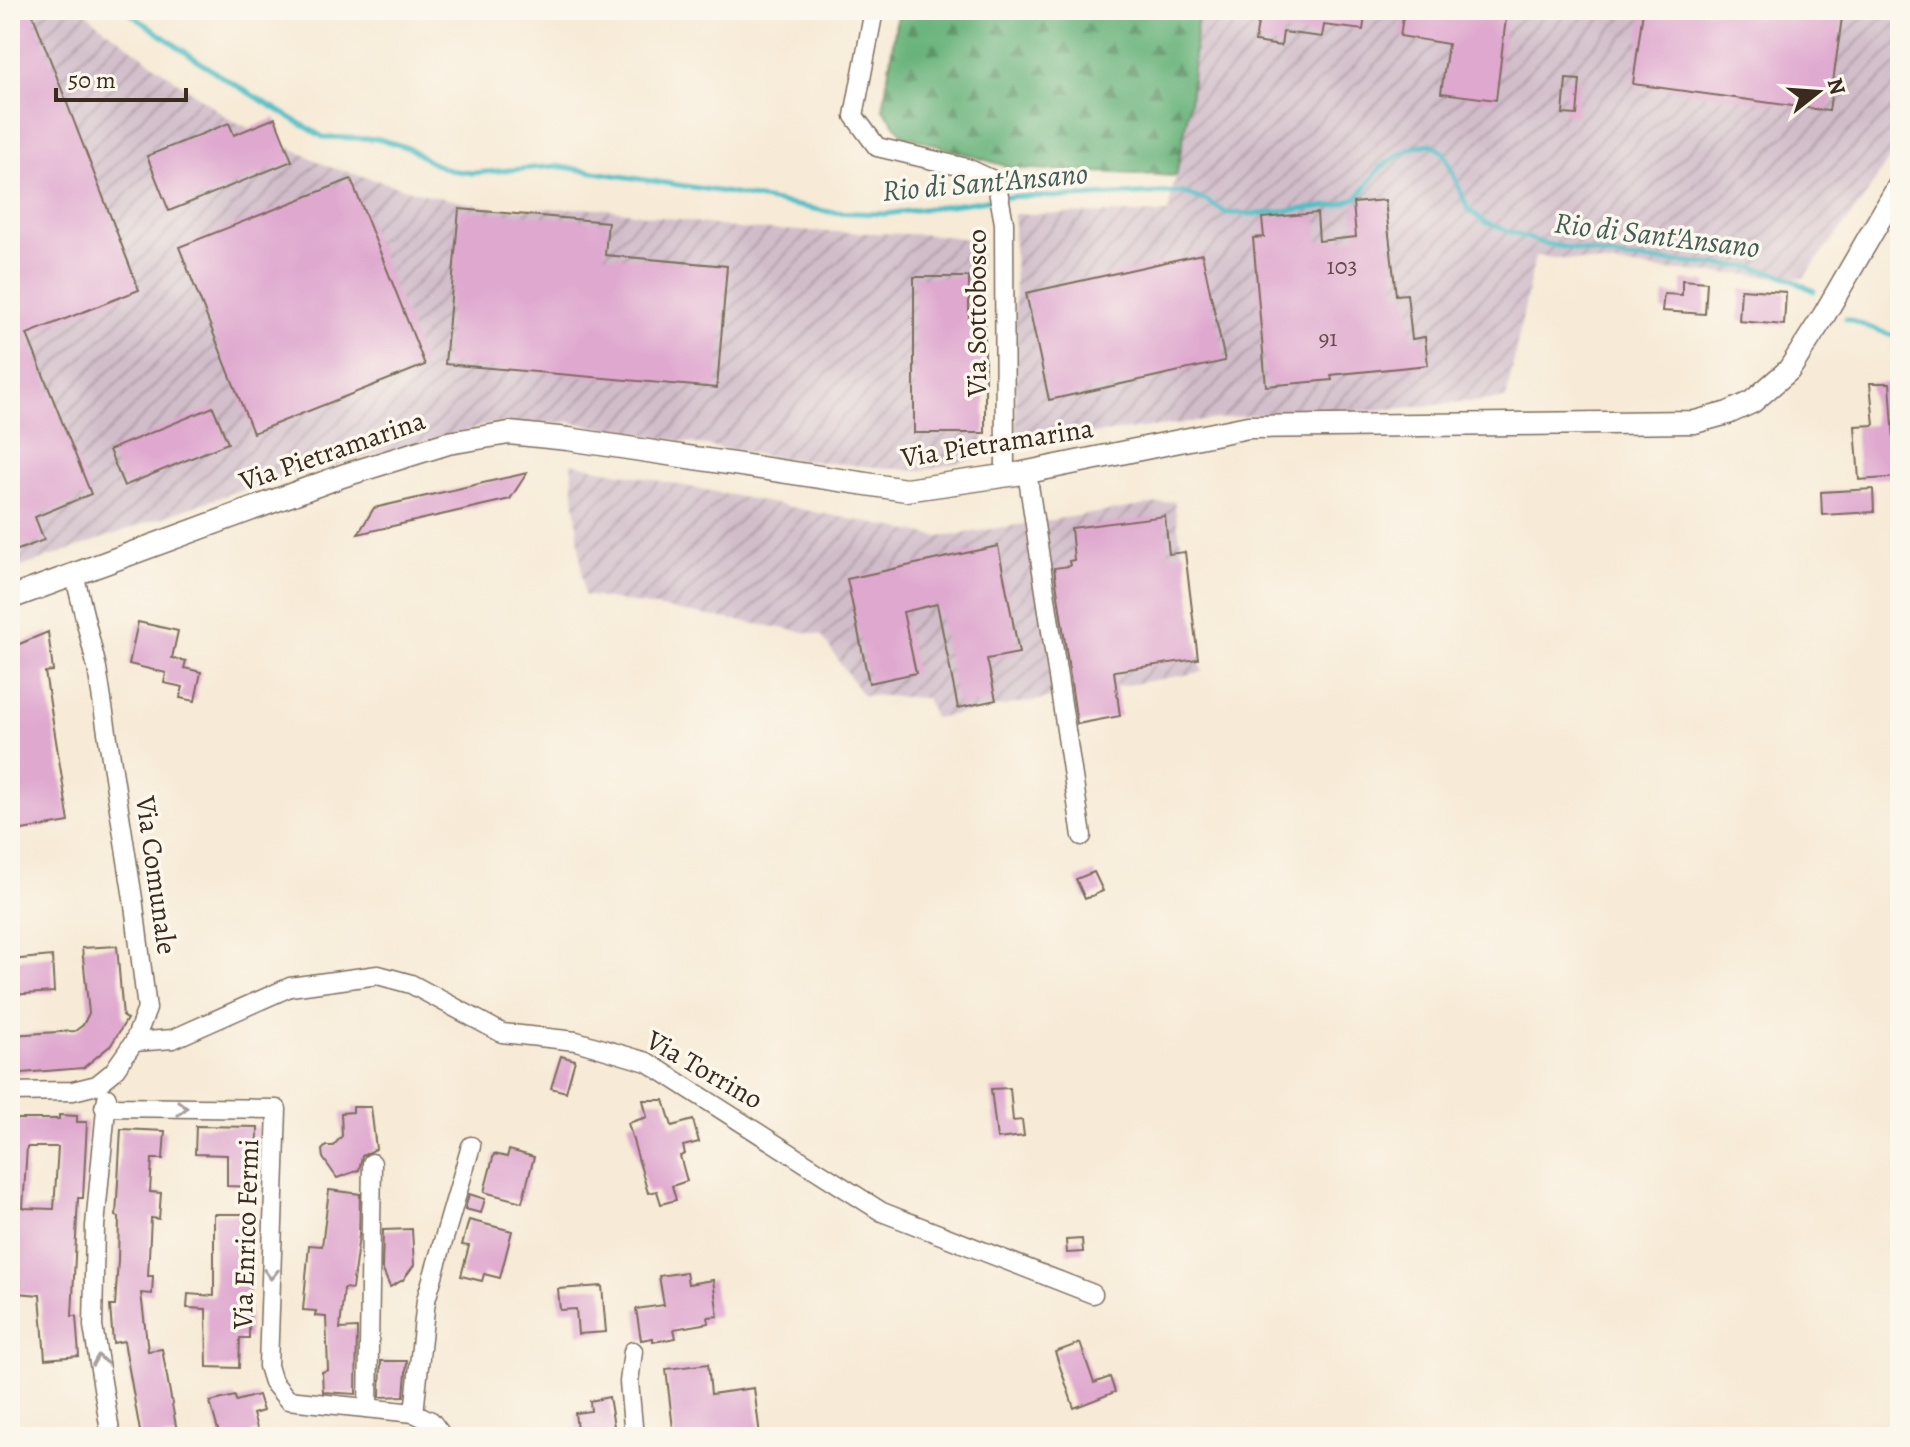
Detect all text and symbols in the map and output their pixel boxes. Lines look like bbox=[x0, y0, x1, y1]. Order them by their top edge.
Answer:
scale bar bbox=[56, 52, 186, 102]
north arrow bbox=[1778, 52, 1858, 132]
text: 50 m bbox=[68, 64, 116, 96]
text: N bbox=[1819, 74, 1853, 98]
water label: Rio di Sant'Ansano bbox=[880, 153, 1090, 211]
water label: Rio di Sant'Ansano bbox=[1552, 203, 1762, 267]
street label: Via Sottobosco bbox=[958, 229, 996, 398]
house number: 103 bbox=[1327, 250, 1357, 282]
house number: 91 bbox=[1318, 322, 1338, 354]
street label: Via Pietramarina bbox=[233, 401, 430, 501]
street label: Via Pietramarina bbox=[897, 409, 1096, 477]
street label: Via Comunale bbox=[126, 792, 186, 957]
street label: Via Torrino bbox=[638, 1021, 770, 1118]
one-way arrow bbox=[176, 1099, 189, 1117]
street label: Via Enrico Fermi bbox=[224, 1138, 268, 1331]
one-way arrow bbox=[263, 1268, 280, 1281]
one-way arrow bbox=[91, 1353, 108, 1367]

